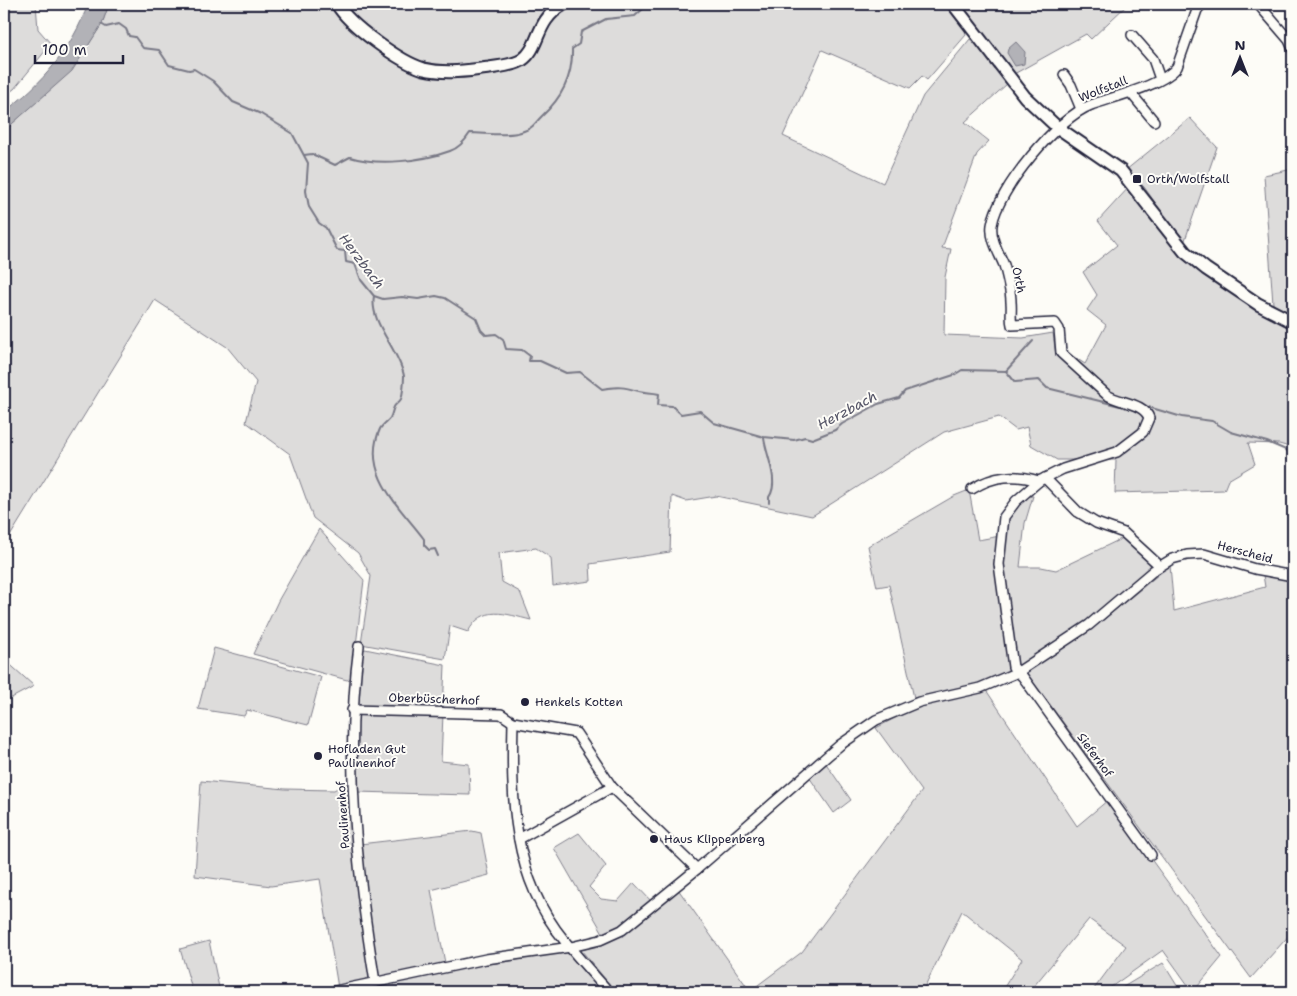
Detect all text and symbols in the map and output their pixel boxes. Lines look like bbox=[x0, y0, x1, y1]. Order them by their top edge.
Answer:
scale bar bbox=[35, 32, 122, 64]
north arrow bbox=[1214, 32, 1264, 82]
text: N bbox=[1234, 36, 1246, 54]
text: 100 m bbox=[42, 40, 87, 60]
street label: Wolfstall bbox=[1076, 72, 1130, 106]
place label: Orth/Wolfstall bbox=[1147, 171, 1230, 187]
marker: Orth/Wolfstall bbox=[1131, 173, 1143, 185]
water label: Herzbach bbox=[335, 230, 389, 292]
street label: Orth bbox=[1008, 265, 1030, 295]
water label: Herzbach bbox=[814, 387, 880, 433]
street label: Herscheid bbox=[1216, 537, 1275, 567]
street label: Oberbüscherhof bbox=[388, 689, 480, 709]
place label: Henkels Kotten bbox=[535, 694, 623, 710]
marker: Henkels Kotten bbox=[519, 696, 531, 708]
street label: Sieferhof bbox=[1074, 730, 1117, 781]
place label: Hofladen Gut Paulinenhof bbox=[328, 741, 406, 771]
marker: Hofladen Gut Paulinenhof bbox=[312, 750, 324, 762]
street label: Paulinenhof bbox=[333, 780, 353, 849]
place label: Haus Klippenberg bbox=[664, 831, 765, 847]
marker: Haus Klippenberg bbox=[648, 833, 660, 845]

